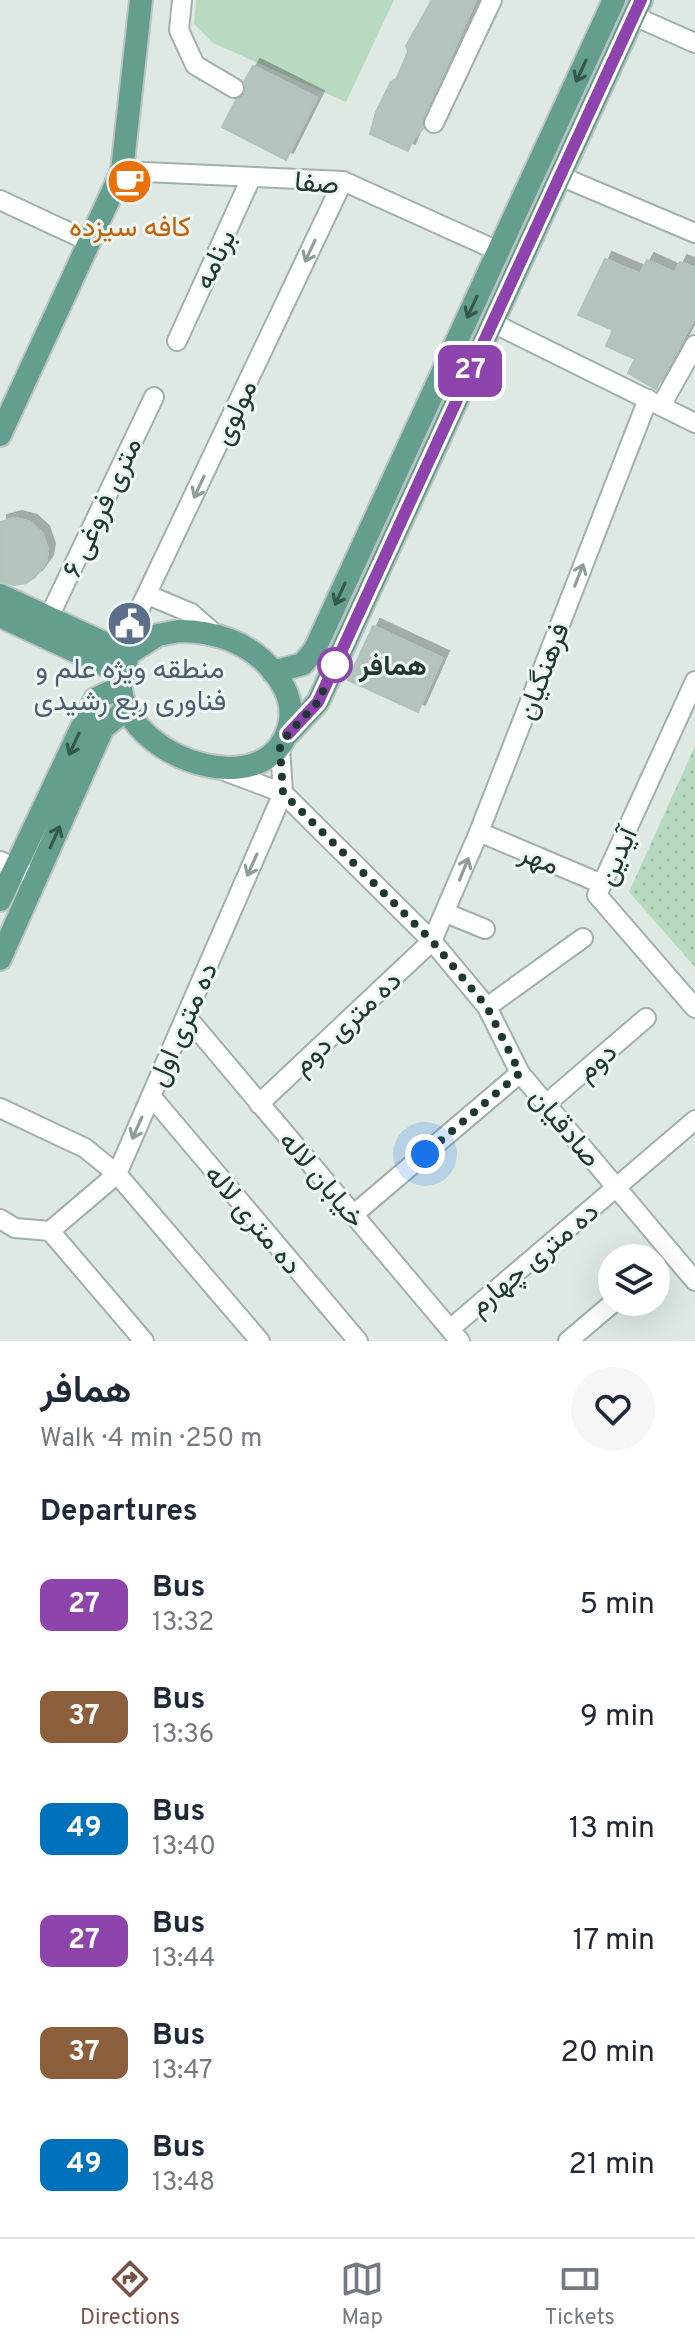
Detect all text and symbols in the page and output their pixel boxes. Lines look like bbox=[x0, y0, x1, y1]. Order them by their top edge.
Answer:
one-way arrow bbox=[573, 59, 588, 83]
cafe icon: کافه سیزده bbox=[106, 157, 154, 205]
street label: صفا bbox=[293, 165, 341, 205]
place label: کافه سیزده bbox=[69, 211, 191, 247]
street label: برنامه bbox=[187, 225, 246, 296]
one-way arrow bbox=[302, 239, 317, 263]
one-way arrow bbox=[464, 295, 479, 319]
line badge: 27 bbox=[434, 345, 506, 397]
text: 27 bbox=[454, 353, 486, 389]
street label: مولوی bbox=[206, 375, 267, 452]
street label: ۶ متری فروغی bbox=[56, 432, 152, 584]
one-way arrow bbox=[191, 474, 206, 498]
one-way arrow bbox=[573, 563, 587, 588]
one-way arrow bbox=[332, 582, 347, 606]
public building icon: منطقه ویژه علم و فناوری ربع رشیدی bbox=[106, 599, 154, 647]
street label: فرهنگیان bbox=[510, 618, 580, 726]
marker: همافر bbox=[318, 648, 352, 682]
place label: همافر bbox=[358, 650, 427, 686]
place label: منطقه ویژه علم و فناوری ربع رشیدی bbox=[34, 653, 226, 721]
one-way arrow bbox=[66, 732, 81, 756]
street label: آیدین bbox=[590, 820, 648, 892]
one-way arrow bbox=[48, 825, 63, 849]
street label: مهر bbox=[513, 836, 564, 885]
one-way arrow bbox=[244, 852, 259, 876]
one-way arrow bbox=[457, 857, 472, 882]
street label: ده متری اول bbox=[141, 958, 228, 1093]
street label: ده متری دوم bbox=[285, 964, 411, 1084]
street label: دوم bbox=[570, 1036, 626, 1091]
street label: صادقیان bbox=[520, 1082, 608, 1176]
one-way arrow bbox=[128, 1116, 143, 1140]
street label: خیابان لاله bbox=[270, 1125, 372, 1237]
your location bbox=[405, 1134, 445, 1174]
street label: ده متری لاله bbox=[195, 1158, 308, 1284]
street label: ده متری چهارم bbox=[462, 1195, 607, 1325]
map controls bbox=[598, 1244, 670, 1316]
button: layers bbox=[598, 1244, 670, 1316]
button: heart bbox=[571, 1367, 655, 1451]
text: همافر bbox=[40, 1368, 131, 1417]
text: Walk · 4 min · 250 m bbox=[40, 1423, 262, 1456]
text: Departures bbox=[40, 1494, 198, 1531]
text: Bus bbox=[152, 1570, 205, 1607]
text: 27 bbox=[68, 1587, 100, 1623]
text: 5 min bbox=[579, 1587, 655, 1624]
text: 13:32 bbox=[152, 1607, 214, 1640]
text: Bus bbox=[152, 1682, 205, 1719]
text: 37 bbox=[68, 1699, 100, 1735]
text: 9 min bbox=[580, 1699, 655, 1736]
text: 13:36 bbox=[152, 1719, 214, 1752]
text: Bus bbox=[152, 1794, 205, 1831]
text: 49 bbox=[66, 1811, 102, 1847]
text: 13 min bbox=[569, 1811, 655, 1848]
text: 13:40 bbox=[152, 1831, 216, 1864]
text: Bus bbox=[152, 1906, 205, 1943]
text: 27 bbox=[68, 1923, 100, 1959]
text: 17 min bbox=[572, 1923, 655, 1960]
text: 13:44 bbox=[152, 1943, 216, 1976]
text: Bus bbox=[152, 2018, 205, 2055]
text: 37 bbox=[68, 2035, 100, 2071]
text: 20 min bbox=[560, 2035, 655, 2072]
text: 13:47 bbox=[152, 2055, 213, 2088]
text: Bus bbox=[152, 2130, 205, 2167]
text: 49 bbox=[66, 2147, 102, 2183]
text: 21 min bbox=[568, 2147, 655, 2184]
text: 13:48 bbox=[152, 2167, 215, 2200]
tab: Directions bbox=[80, 2257, 180, 2332]
tab: Map bbox=[340, 2257, 384, 2332]
tab: Tickets bbox=[544, 2257, 615, 2332]

